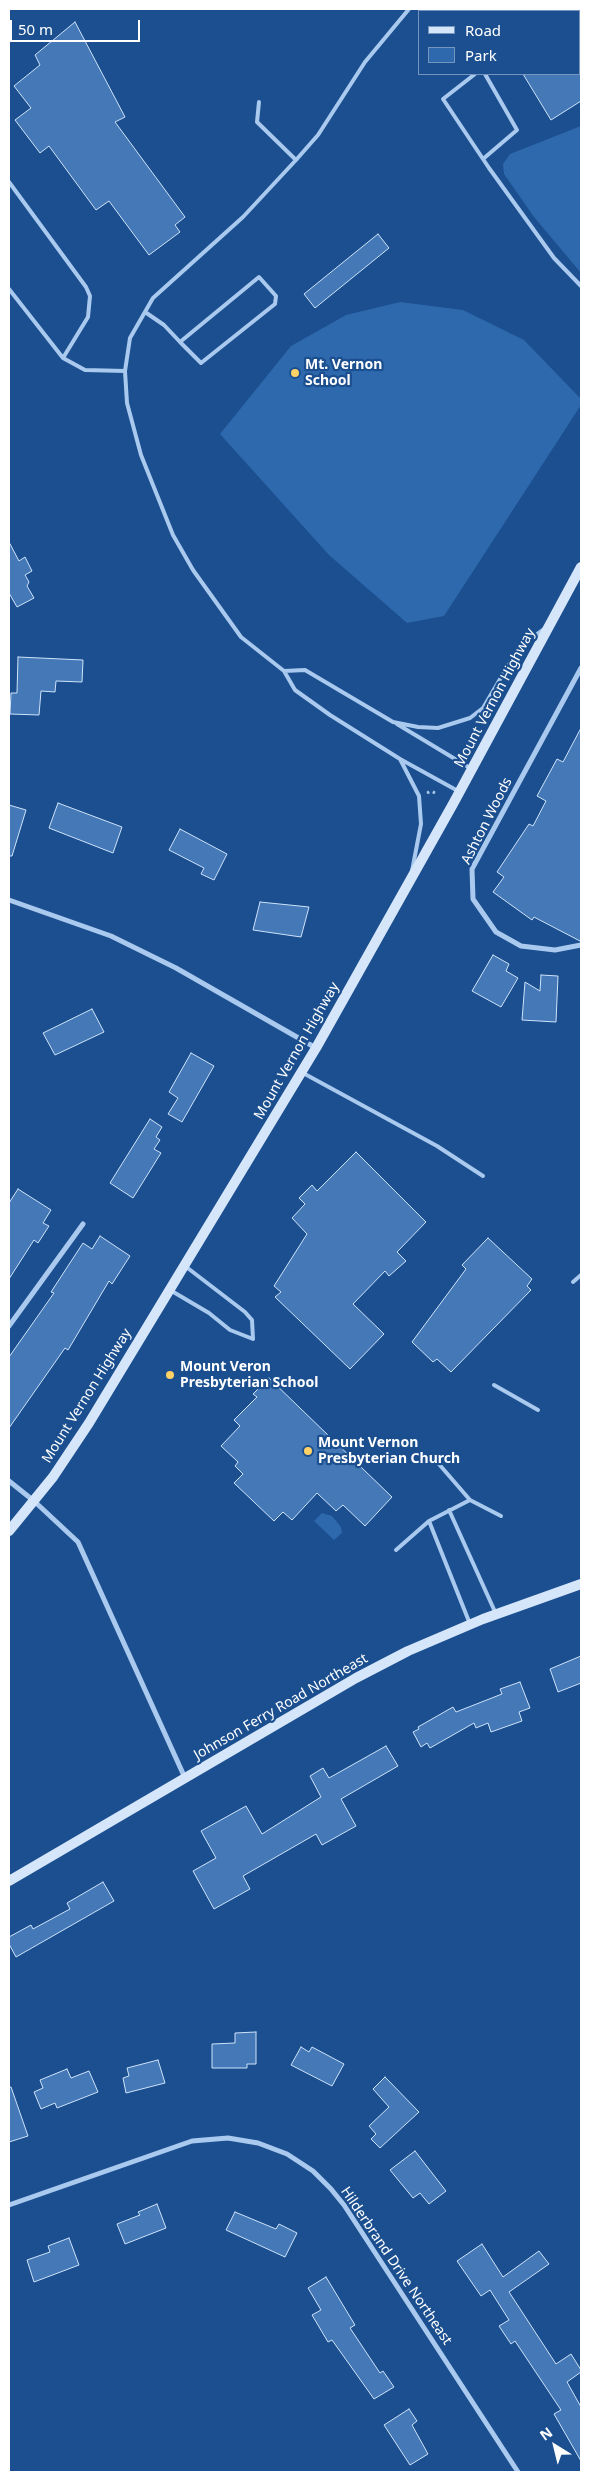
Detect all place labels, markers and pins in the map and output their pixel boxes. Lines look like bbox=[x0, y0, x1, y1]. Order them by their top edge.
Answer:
place label: Mt. Vernon School bbox=[305, 357, 382, 390]
marker: Mt. Vernon School bbox=[289, 367, 301, 379]
place label: Mount Veron Presbyterian School bbox=[180, 1359, 318, 1391]
marker: Mount Veron Presbyterian School bbox=[164, 1369, 176, 1381]
place label: Mount Vernon Presbyterian Church bbox=[318, 1435, 460, 1468]
marker: Mount Vernon Presbyterian Church bbox=[302, 1445, 314, 1457]

